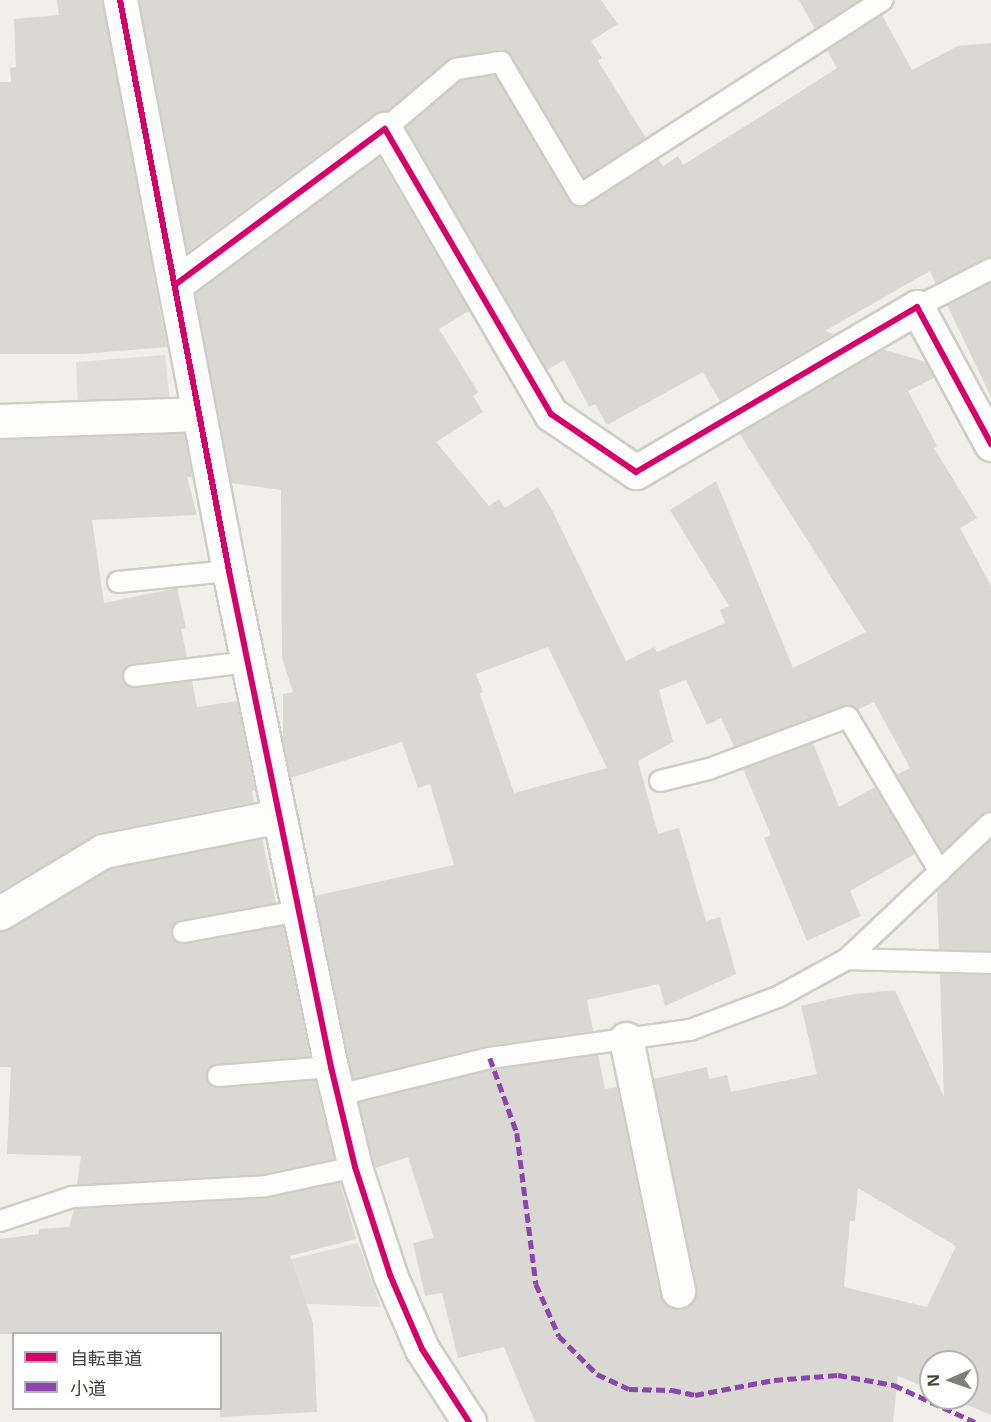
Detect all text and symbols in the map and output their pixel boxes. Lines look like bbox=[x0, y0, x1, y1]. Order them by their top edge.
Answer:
legend bbox=[12, 1332, 222, 1410]
text: 自転車道 bbox=[70, 1346, 142, 1370]
north arrow bbox=[919, 1350, 979, 1410]
text: N bbox=[922, 1374, 944, 1387]
text: 小道 bbox=[70, 1376, 106, 1400]

